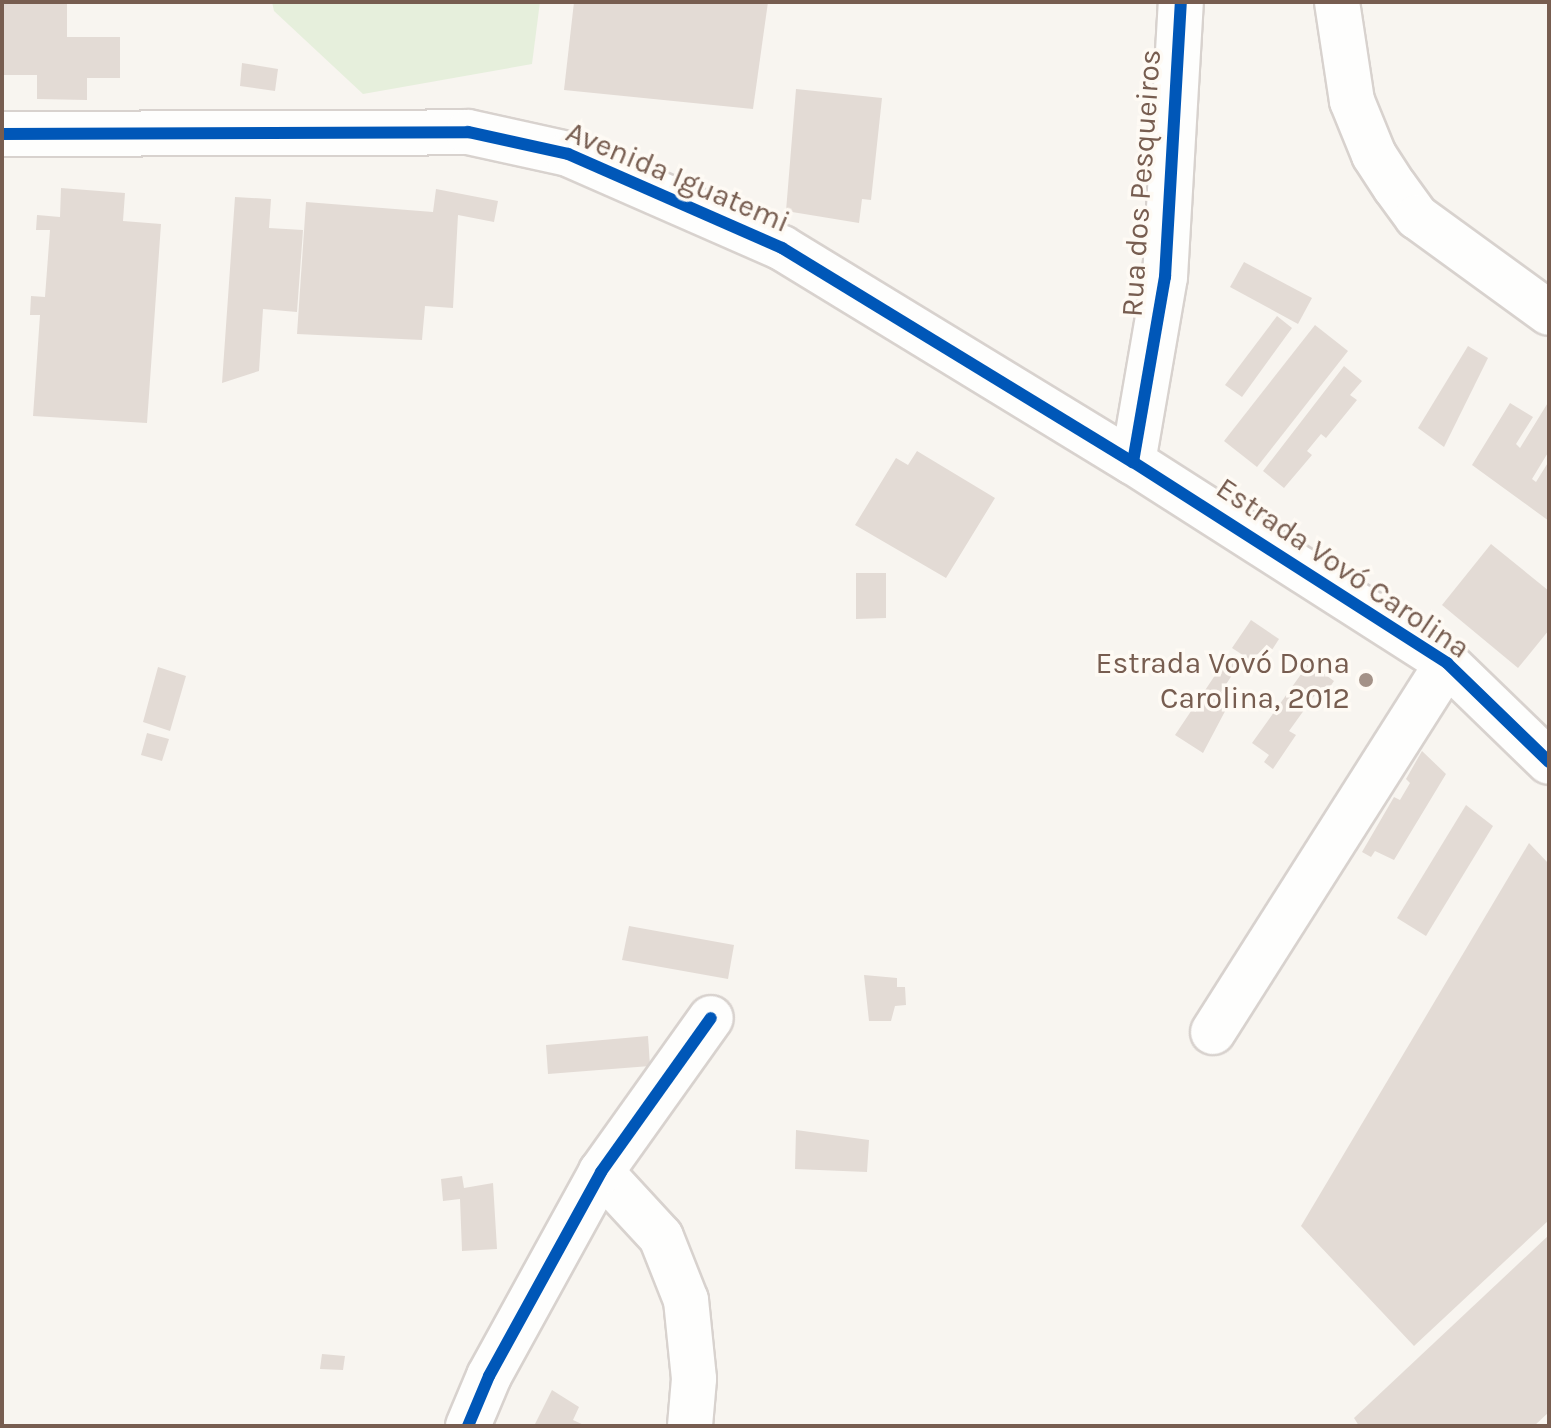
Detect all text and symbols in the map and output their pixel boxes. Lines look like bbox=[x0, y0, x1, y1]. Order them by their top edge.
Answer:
street label: Rua dos Pesqueiros bbox=[1114, 48, 1168, 318]
street label: Avenida Iguatemi bbox=[561, 114, 795, 240]
street label: Estrada Vovó Carolina bbox=[1210, 470, 1476, 666]
place label: Estrada Vovó Dona Carolina, 2012 bbox=[1096, 645, 1350, 716]
marker: Estrada Vovó Dona Carolina, 2012 bbox=[1357, 671, 1375, 689]

